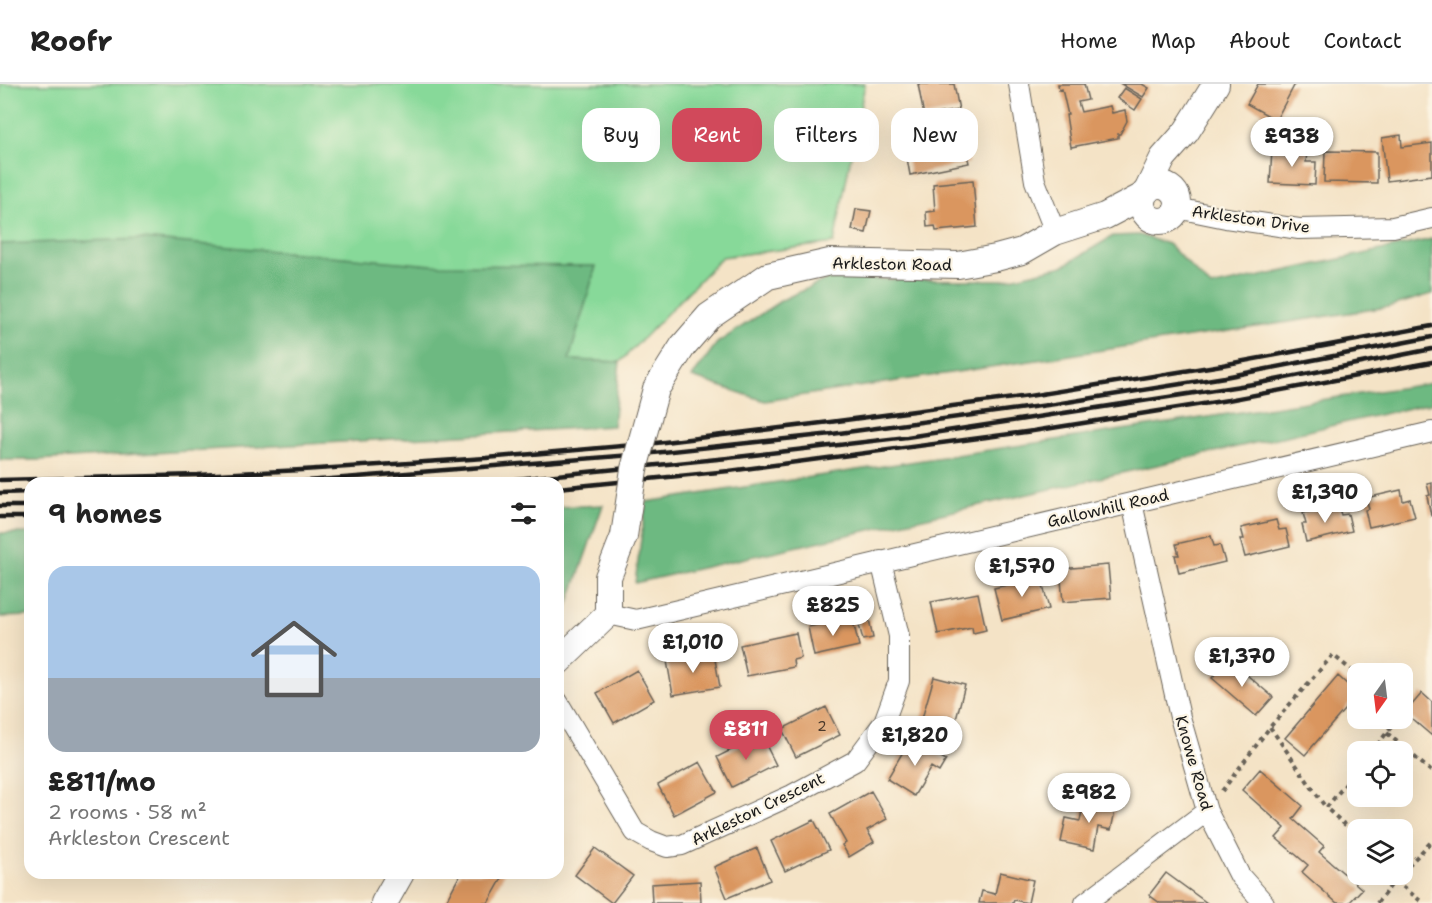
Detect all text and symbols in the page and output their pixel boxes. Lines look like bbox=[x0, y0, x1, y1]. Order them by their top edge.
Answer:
text: Roofr bbox=[30, 22, 112, 60]
text: Home bbox=[1060, 27, 1118, 55]
text: Map bbox=[1151, 27, 1196, 55]
text: About bbox=[1229, 27, 1290, 55]
text: Contact bbox=[1323, 27, 1402, 55]
chip: Buy bbox=[582, 108, 660, 162]
chip: Rent bbox=[672, 108, 762, 162]
chip: Filters bbox=[774, 108, 879, 162]
chip: New bbox=[891, 108, 978, 162]
pin: £938 bbox=[1256, 117, 1328, 168]
text: £938 bbox=[1264, 123, 1320, 149]
street label: Arkleston Drive bbox=[1191, 200, 1311, 238]
street label: Arkleston Road bbox=[832, 252, 952, 276]
pin: £1,390 bbox=[1276, 473, 1374, 524]
text: £1,390 bbox=[1291, 479, 1359, 505]
street label: Gallowhill Road bbox=[1045, 484, 1171, 532]
text: 9 homes bbox=[48, 496, 162, 531]
icon: filters bbox=[507, 497, 540, 530]
pin: £1,570 bbox=[973, 547, 1071, 598]
text: £1,570 bbox=[989, 553, 1055, 579]
pin: £825 bbox=[797, 586, 869, 637]
text: £825 bbox=[806, 592, 860, 618]
icon: home bbox=[240, 605, 348, 713]
pin: £1,010 bbox=[644, 623, 742, 674]
text: £1,010 bbox=[662, 629, 724, 655]
pin: £1,370 bbox=[1193, 637, 1291, 688]
text: £1,370 bbox=[1209, 643, 1275, 669]
north arrow bbox=[1347, 663, 1413, 729]
map controls bbox=[1347, 663, 1413, 885]
pin: £811 bbox=[710, 710, 782, 761]
street label: Knowe Road bbox=[1170, 713, 1218, 813]
text: £811 bbox=[724, 716, 768, 742]
pin: £1,820 bbox=[866, 716, 964, 767]
house number: 2 bbox=[817, 717, 827, 735]
text: £1,820 bbox=[881, 722, 949, 748]
button: locate bbox=[1347, 741, 1413, 807]
text: £811/mo bbox=[48, 764, 156, 799]
street label: Arkleston Crescent bbox=[688, 768, 828, 850]
pin: £982 bbox=[1053, 773, 1125, 824]
text: £982 bbox=[1061, 779, 1117, 805]
text: 2 rooms · 58 m² bbox=[48, 799, 207, 825]
button: layers bbox=[1347, 819, 1413, 885]
text: Arkleston Crescent bbox=[48, 825, 230, 851]

